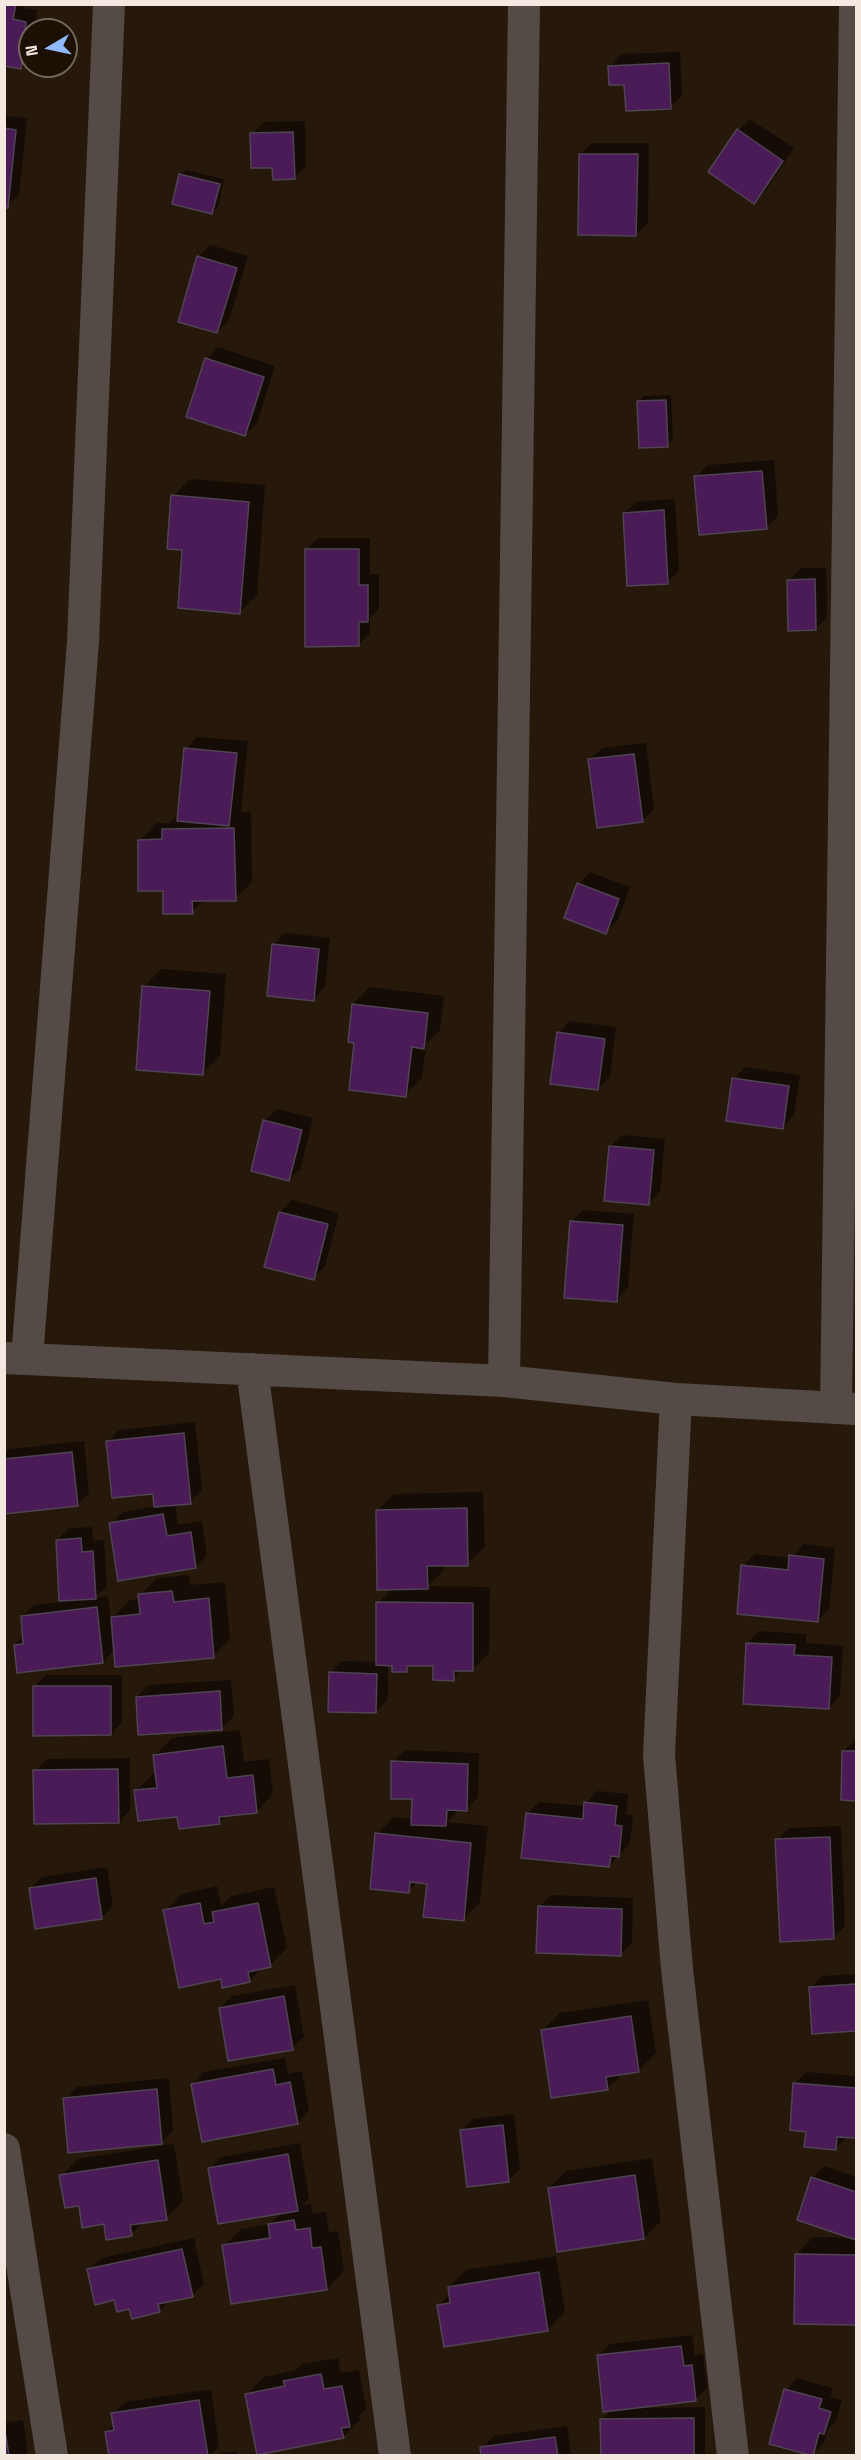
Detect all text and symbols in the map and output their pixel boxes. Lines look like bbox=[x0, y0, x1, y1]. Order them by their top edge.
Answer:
north arrow bbox=[18, 18, 78, 78]
text: N bbox=[20, 44, 43, 58]

